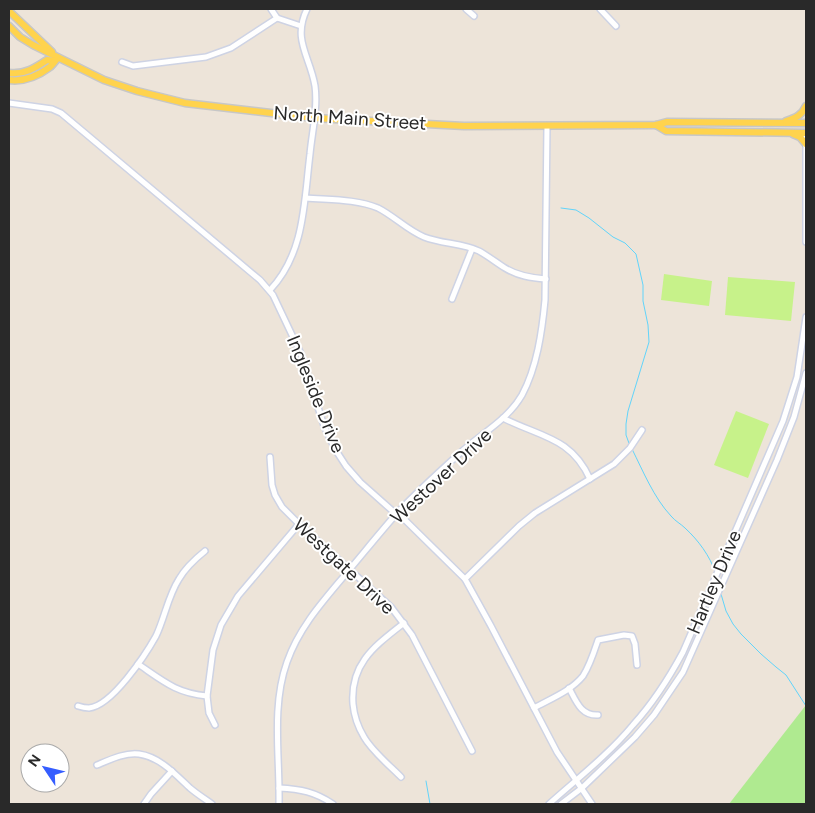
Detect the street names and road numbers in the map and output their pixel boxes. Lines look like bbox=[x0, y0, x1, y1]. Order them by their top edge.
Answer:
street label: North Main Street bbox=[273, 101, 427, 135]
street label: Ingleside Drive bbox=[282, 332, 350, 456]
street label: Westover Drive bbox=[386, 423, 496, 529]
street label: Westgate Drive bbox=[288, 513, 400, 619]
street label: Hartley Drive bbox=[682, 527, 746, 637]

